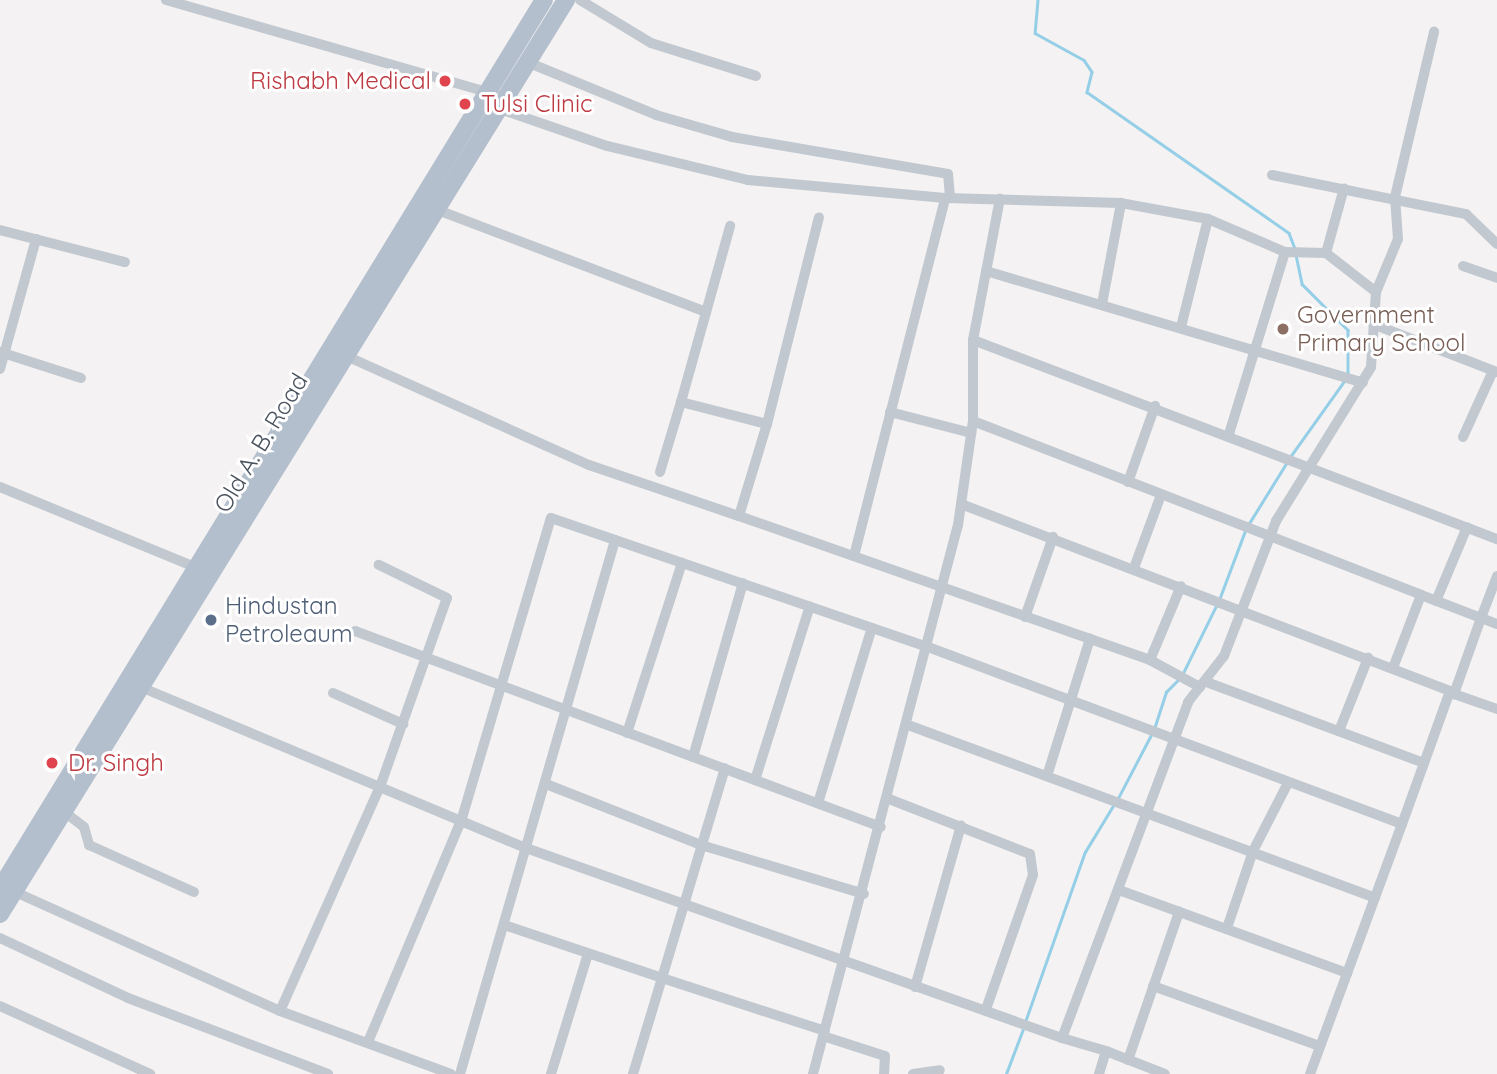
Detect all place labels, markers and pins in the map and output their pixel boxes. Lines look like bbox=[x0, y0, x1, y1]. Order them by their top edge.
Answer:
place label: Rishabh Medical bbox=[250, 67, 431, 95]
marker: Rishabh Medical bbox=[437, 73, 453, 89]
place label: Tulsi Clinic bbox=[481, 90, 593, 118]
marker: Tulsi Clinic bbox=[455, 94, 475, 114]
place label: Government Primary School bbox=[1297, 301, 1466, 357]
marker: Government Primary School bbox=[1275, 321, 1291, 337]
place label: Hindustan Petroleaum bbox=[225, 592, 353, 648]
marker: Hindustan Petroleaum bbox=[203, 612, 219, 628]
place label: Dr. Singh bbox=[68, 749, 164, 777]
marker: Dr. Singh bbox=[42, 753, 62, 773]

